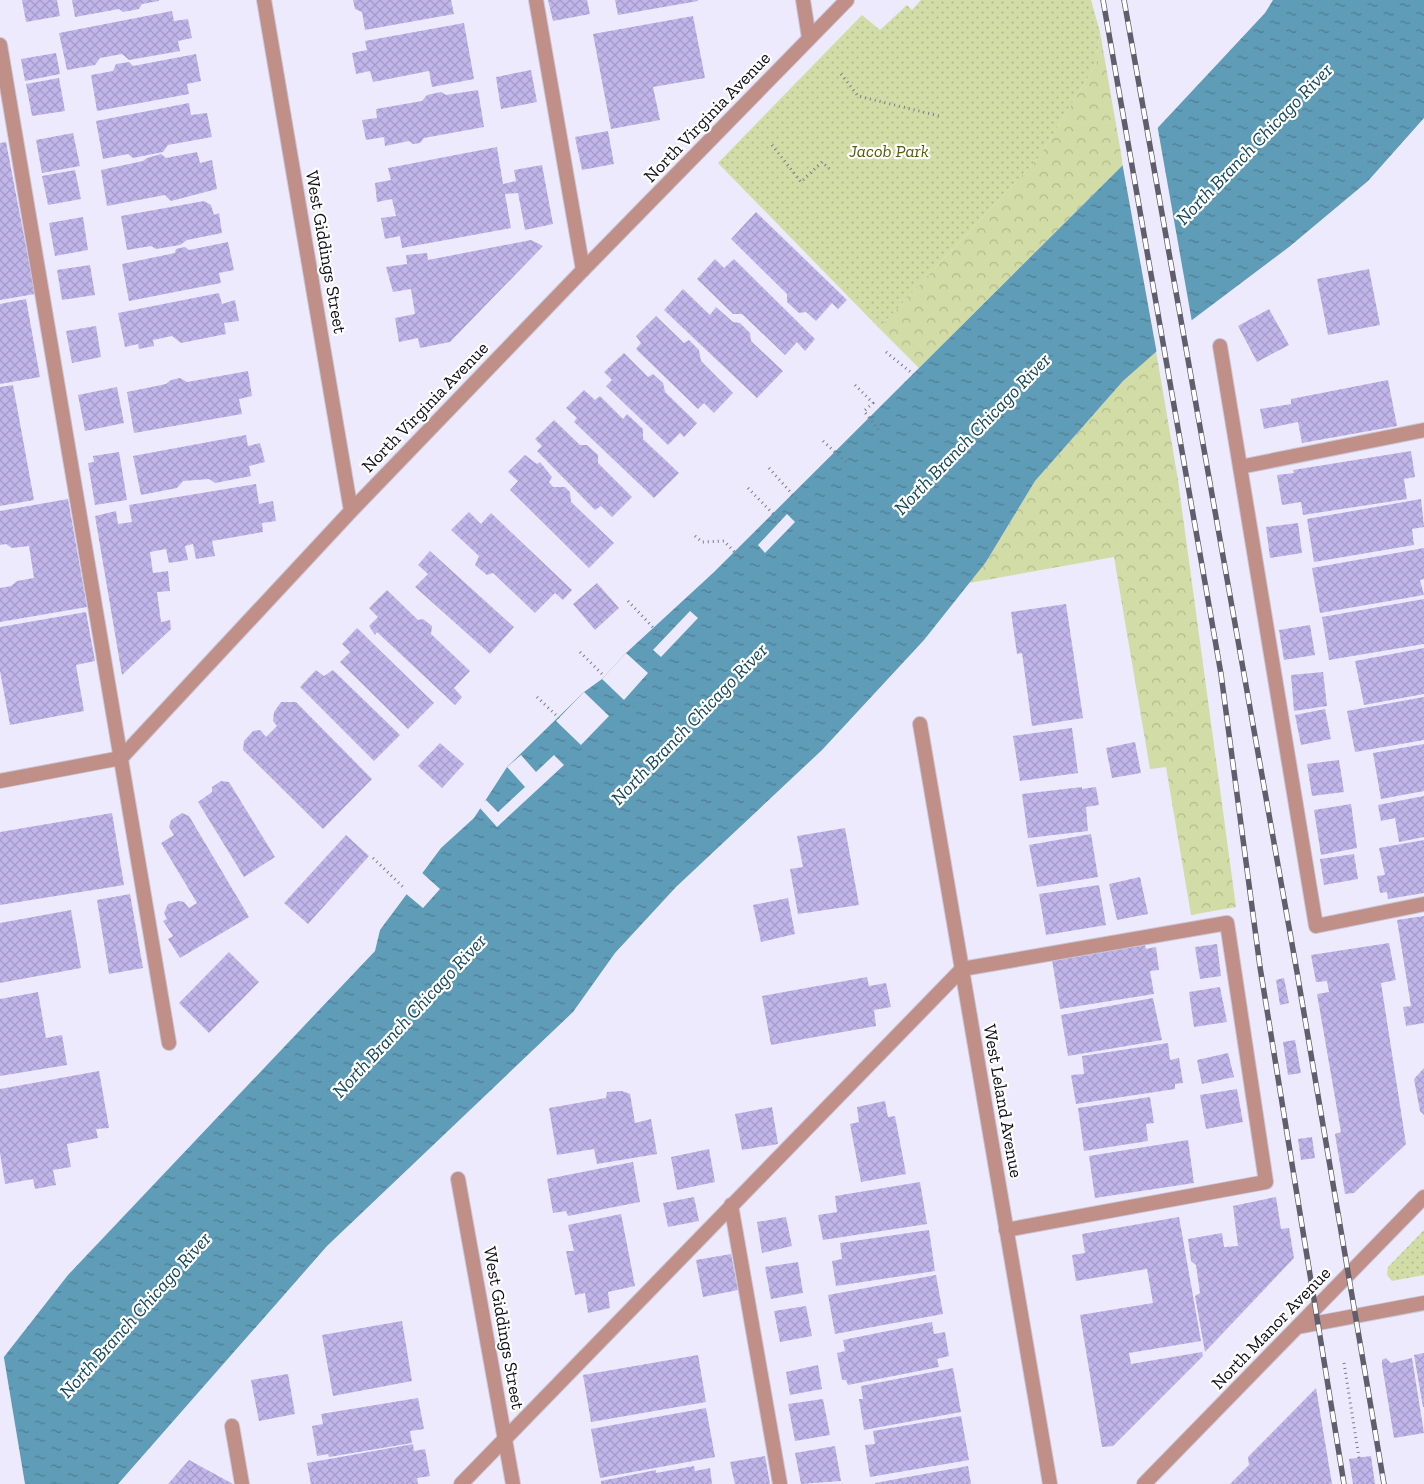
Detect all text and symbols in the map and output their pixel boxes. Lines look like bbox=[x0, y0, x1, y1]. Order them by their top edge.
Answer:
street label: North Virginia Avenue bbox=[639, 47, 775, 187]
water label: North Branch Chicago River bbox=[1171, 58, 1337, 229]
park label: Jacob Park bbox=[848, 140, 929, 162]
street label: West Giddings Street bbox=[301, 169, 351, 335]
street label: North Virginia Avenue bbox=[357, 337, 493, 477]
water label: North Branch Chicago River bbox=[889, 348, 1055, 519]
water label: North Branch Chicago River bbox=[606, 638, 772, 809]
water label: North Branch Chicago River bbox=[327, 929, 491, 1103]
street label: West Leland Avenue bbox=[979, 1022, 1027, 1180]
water label: North Branch Chicago River bbox=[54, 1227, 216, 1403]
street label: West Giddings Street bbox=[479, 1245, 529, 1411]
street label: North Manor Avenue bbox=[1207, 1262, 1335, 1394]

